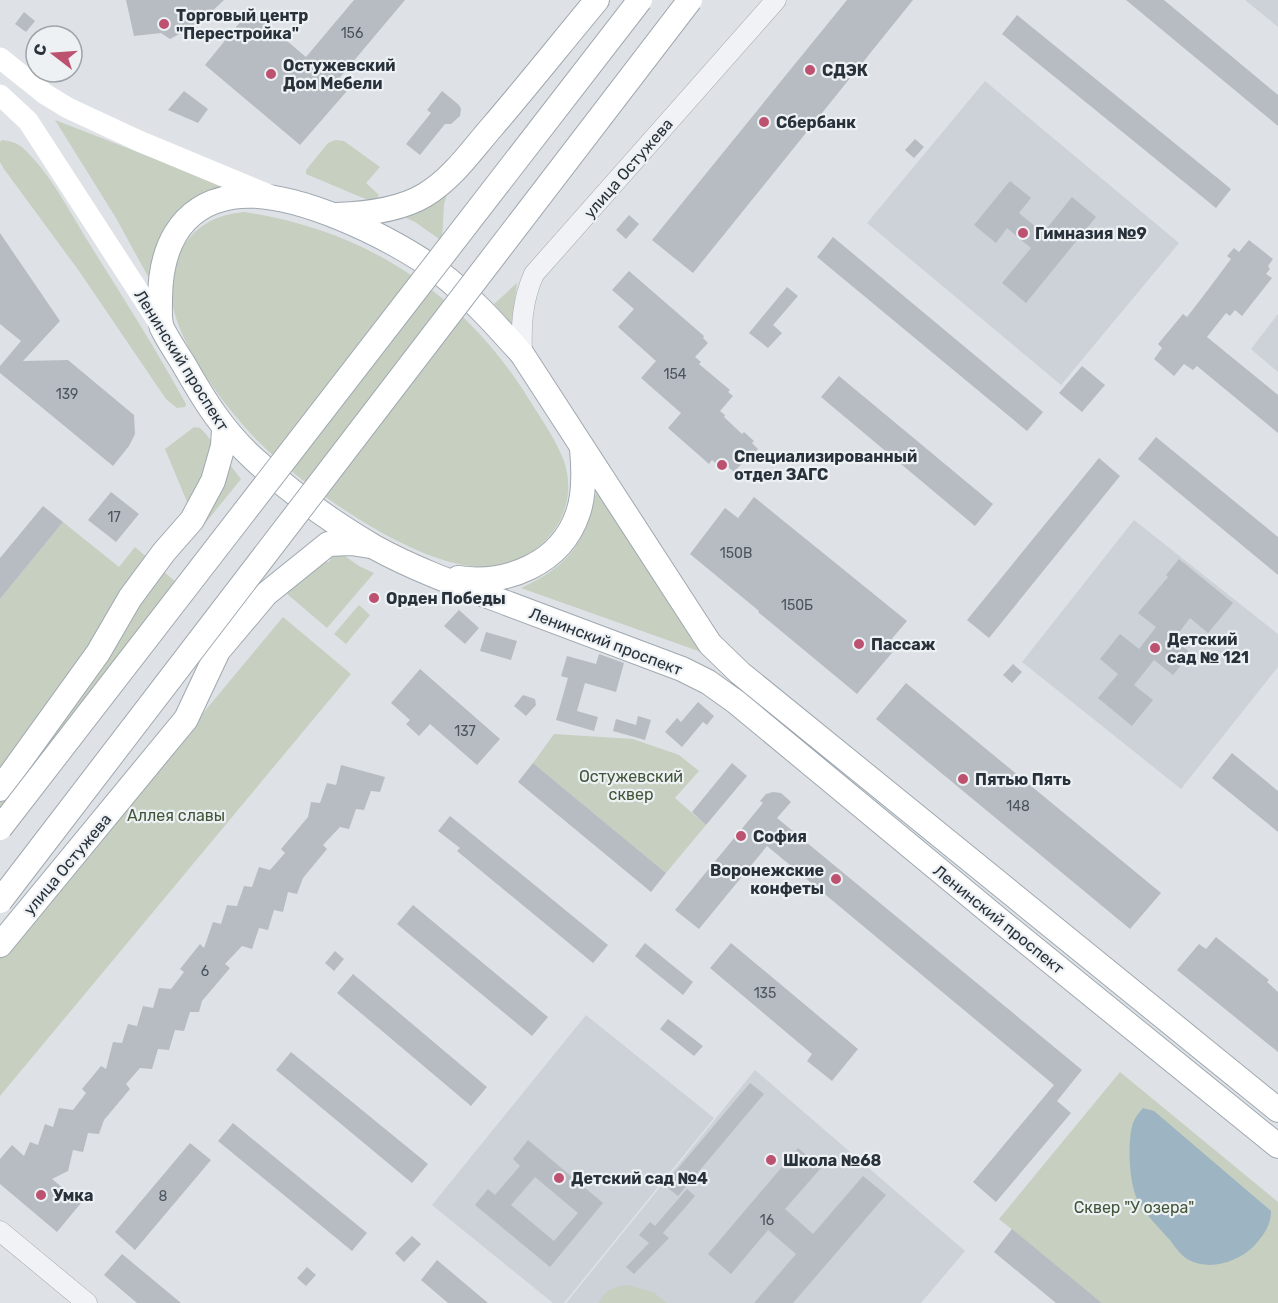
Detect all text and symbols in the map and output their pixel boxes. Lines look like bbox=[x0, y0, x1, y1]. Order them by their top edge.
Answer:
place label: Торговый центр "Перестройка" bbox=[176, 6, 308, 43]
marker: Торговый центр "Перестройка" bbox=[157, 17, 171, 31]
north arrow bbox=[24, 24, 84, 84]
house number: 156 bbox=[341, 25, 363, 42]
text: С bbox=[29, 42, 51, 58]
place label: Остужевский Дом Мебели bbox=[283, 56, 395, 93]
place label: СДЭК bbox=[822, 61, 868, 80]
marker: СДЭК bbox=[803, 63, 817, 77]
marker: Остужевский Дом Мебели bbox=[264, 67, 278, 81]
place label: Сбербанк bbox=[776, 113, 856, 132]
street label: улица Остужева bbox=[580, 115, 677, 222]
marker: Сбербанк bbox=[757, 115, 771, 129]
place label: Гимназия №9 bbox=[1035, 224, 1147, 243]
marker: Гимназия №9 bbox=[1016, 226, 1030, 240]
street label: Ленинский проспект bbox=[130, 286, 233, 434]
house number: 154 bbox=[663, 366, 687, 383]
house number: 139 bbox=[56, 386, 78, 403]
place label: Специализированный отдел ЗАГС bbox=[734, 447, 917, 484]
marker: Специализированный отдел ЗАГС bbox=[715, 458, 729, 472]
house number: 17 bbox=[107, 509, 121, 526]
house number: 150В bbox=[720, 545, 752, 562]
place label: Орден Победы bbox=[386, 589, 506, 608]
marker: Орден Победы bbox=[367, 591, 381, 605]
house number: 150Б bbox=[781, 597, 813, 614]
street label: Ленинский проспект bbox=[527, 603, 685, 679]
place label: Детский сад № 121 bbox=[1167, 630, 1249, 667]
place label: Пассаж bbox=[871, 635, 936, 654]
marker: Пассаж bbox=[852, 637, 866, 651]
marker: Детский сад № 121 bbox=[1148, 641, 1162, 655]
house number: 137 bbox=[454, 723, 476, 740]
park label: Остужевский сквер bbox=[579, 767, 683, 804]
place label: Пятью Пять bbox=[975, 770, 1071, 789]
marker: Пятью Пять bbox=[956, 772, 970, 786]
house number: 148 bbox=[1006, 798, 1030, 815]
park label: Аллея славы bbox=[127, 806, 225, 825]
street label: улица Остужева bbox=[20, 810, 115, 919]
place label: София bbox=[753, 827, 807, 846]
marker: София bbox=[734, 829, 748, 843]
place label: Воронежские конфеты bbox=[710, 861, 824, 898]
street label: Ленинский проспект bbox=[930, 861, 1068, 978]
marker: Воронежские конфеты bbox=[829, 872, 843, 886]
house number: 6 bbox=[201, 963, 209, 980]
house number: 135 bbox=[754, 985, 776, 1002]
place label: Школа №68 bbox=[783, 1151, 882, 1170]
marker: Школа №68 bbox=[764, 1153, 778, 1167]
place label: Детский сад №4 bbox=[571, 1169, 708, 1188]
marker: Детский сад №4 bbox=[552, 1171, 566, 1185]
place label: Умка bbox=[53, 1186, 93, 1205]
marker: Умка bbox=[34, 1188, 48, 1202]
house number: 8 bbox=[159, 1188, 168, 1205]
park label: Сквер "У озера" bbox=[1074, 1198, 1194, 1217]
house number: 16 bbox=[760, 1212, 774, 1229]

